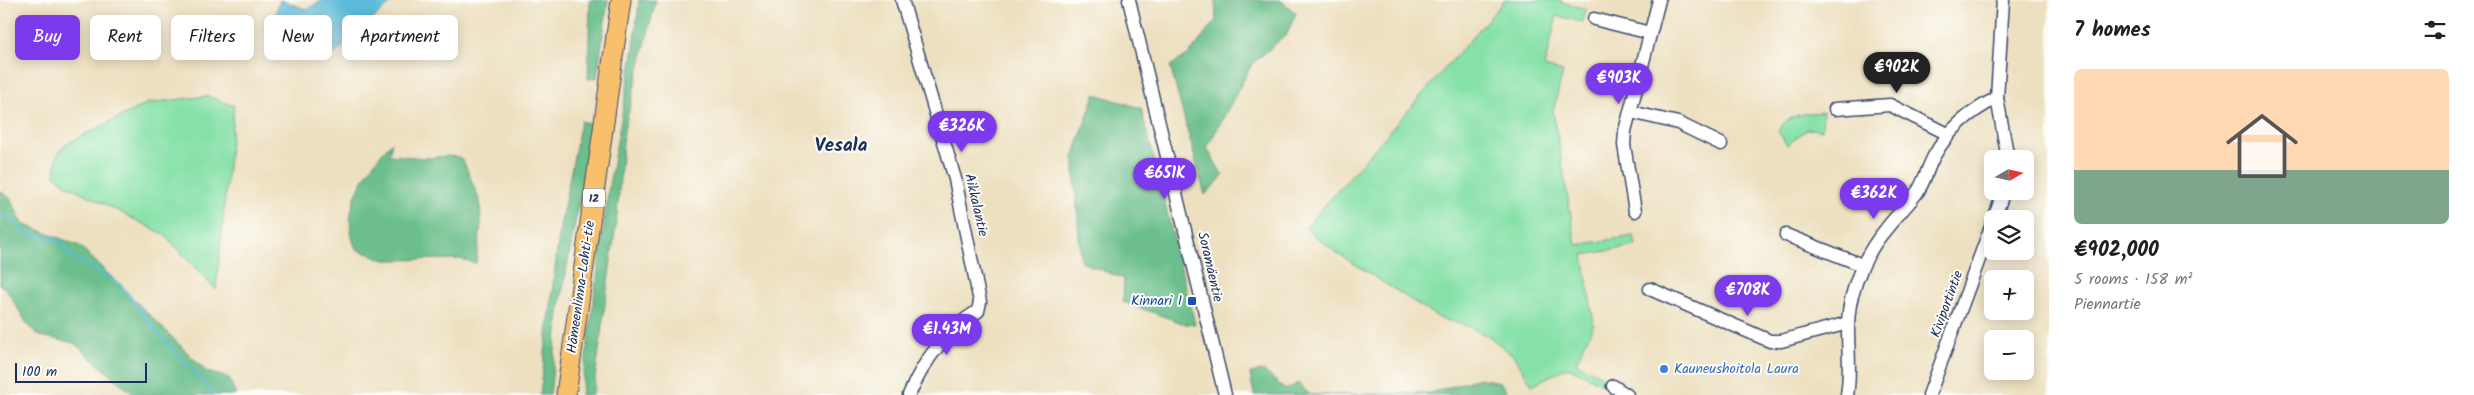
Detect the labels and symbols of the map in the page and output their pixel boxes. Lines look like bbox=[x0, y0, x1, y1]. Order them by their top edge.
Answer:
pin: €902K bbox=[1862, 52, 1932, 94]
pin: €903K bbox=[1584, 62, 1654, 105]
pin: €326K bbox=[927, 110, 997, 153]
district label: Vesala bbox=[815, 131, 868, 161]
north arrow bbox=[1984, 150, 2034, 200]
pin: €651K bbox=[1130, 158, 1200, 200]
street label: Aikkalantie bbox=[958, 171, 994, 239]
pin: €362K bbox=[1839, 178, 1909, 220]
road number: 12 bbox=[583, 188, 605, 208]
street label: Hämeenlinna-Lahti-tie bbox=[561, 219, 601, 355]
street label: Soramäentie bbox=[1191, 230, 1229, 305]
street label: Kiviportintie bbox=[1925, 267, 1970, 341]
pin: €708K bbox=[1713, 274, 1783, 317]
place label: Kinnari I bbox=[1131, 290, 1182, 312]
marker: Kinnari I bbox=[1186, 295, 1198, 307]
pin: €1.43M bbox=[906, 314, 988, 356]
place label: Kauneushoitola Laura bbox=[1674, 358, 1799, 380]
scale bar bbox=[15, 360, 148, 383]
marker: Kauneushoitola Laura bbox=[1658, 363, 1670, 375]

